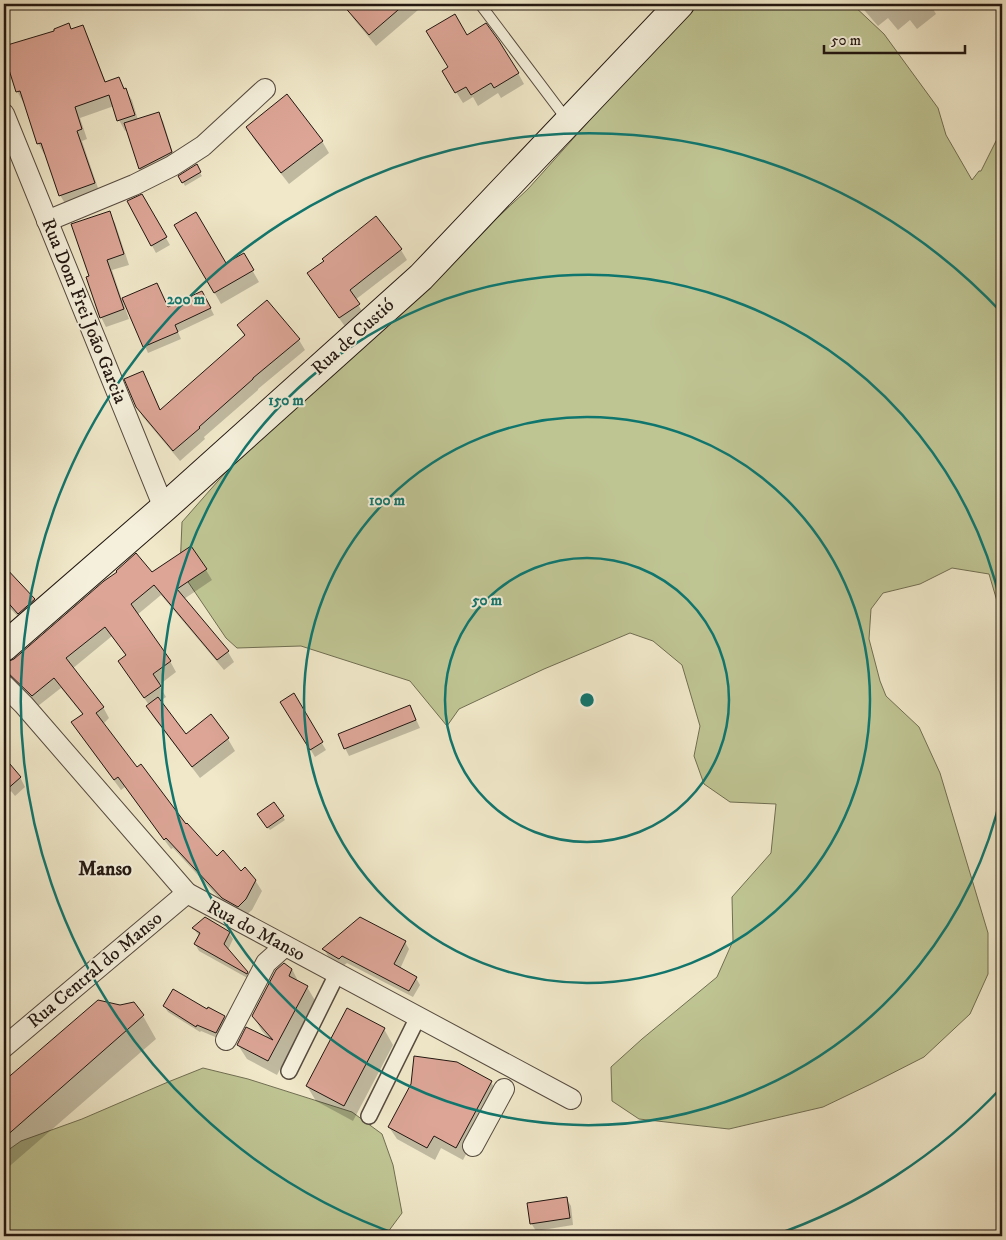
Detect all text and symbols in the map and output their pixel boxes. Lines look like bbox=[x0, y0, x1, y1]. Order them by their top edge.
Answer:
scale bar bbox=[824, 22, 965, 54]
text: 50 m bbox=[831, 31, 861, 50]
street label: Rua Dom Frei João Garcia bbox=[36, 215, 132, 407]
text: 200 m bbox=[167, 290, 206, 309]
street label: Rua de Custió bbox=[307, 294, 399, 380]
text: 150 m bbox=[268, 391, 304, 410]
text: 100 m bbox=[369, 491, 406, 510]
text: 50 m bbox=[471, 591, 503, 610]
centre of rings bbox=[578, 691, 596, 709]
district label: Manso bbox=[78, 857, 132, 882]
street label: Rua do Manso bbox=[203, 896, 309, 966]
street label: Rua Central do Manso bbox=[23, 907, 167, 1033]

